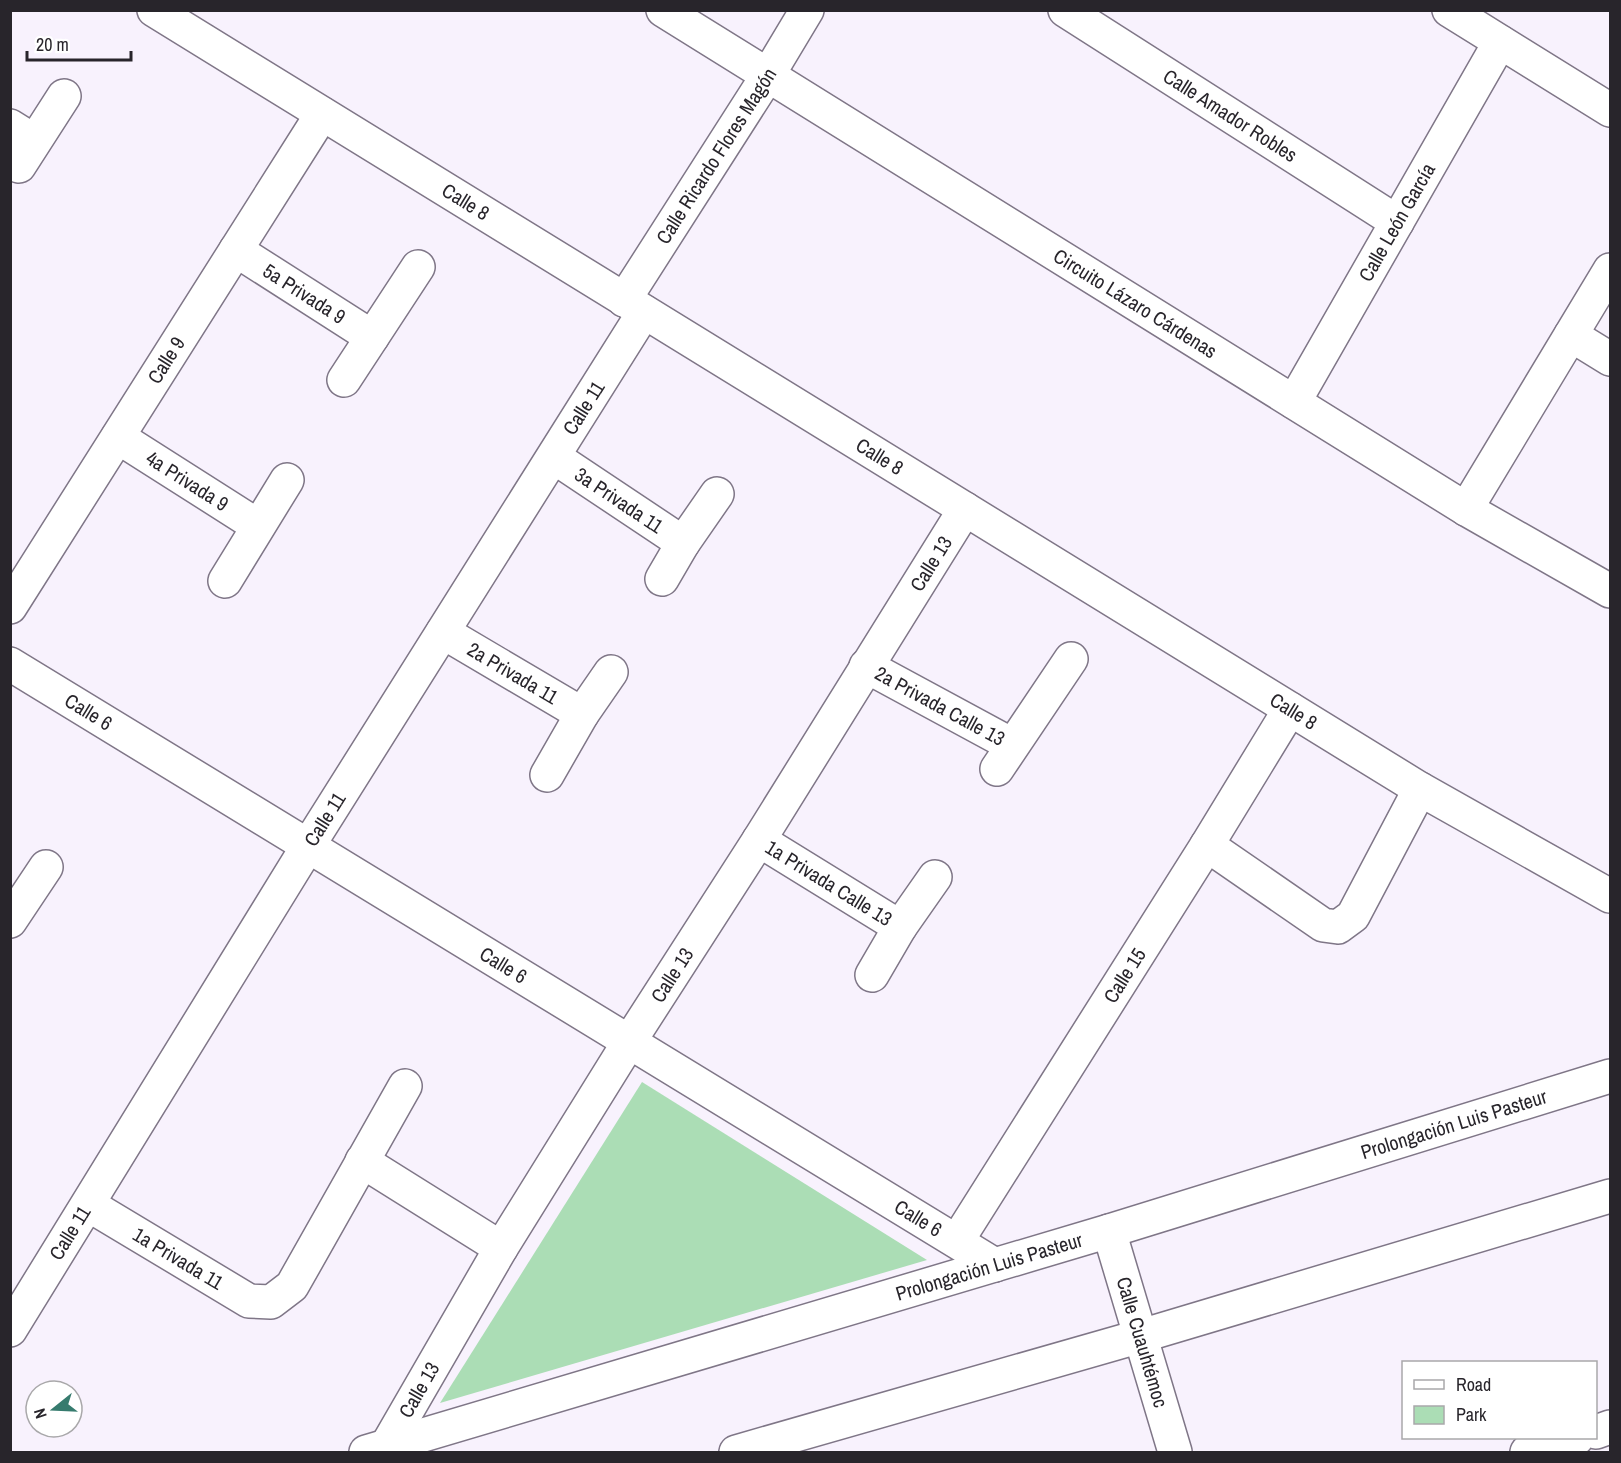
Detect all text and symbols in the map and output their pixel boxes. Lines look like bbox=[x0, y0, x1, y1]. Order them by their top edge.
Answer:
scale bar bbox=[27, 24, 130, 62]
text: 20 m bbox=[36, 32, 69, 57]
street label: Calle Amador Robles bbox=[1158, 62, 1303, 168]
street label: Calle Ricardo Flores Magón bbox=[649, 63, 782, 249]
street label: Calle León García bbox=[1352, 158, 1441, 286]
street label: Calle 8 bbox=[437, 177, 495, 226]
street label: Circuito Lázaro Cárdenas bbox=[1049, 242, 1222, 364]
street label: 5a Privada 9 bbox=[258, 257, 351, 330]
street label: Calle 9 bbox=[141, 331, 191, 389]
street label: Calle 11 bbox=[556, 375, 610, 440]
street label: Calle 8 bbox=[851, 431, 909, 481]
street label: 4a Privada 9 bbox=[141, 444, 234, 517]
street label: 3a Privada 11 bbox=[570, 461, 669, 539]
street label: Calle 13 bbox=[903, 531, 958, 596]
street label: 2a Privada 11 bbox=[463, 635, 563, 710]
street label: 2a Privada Calle 13 bbox=[870, 659, 1010, 752]
street label: Calle 8 bbox=[1265, 686, 1323, 736]
street label: Calle 6 bbox=[60, 687, 118, 736]
street label: Calle 11 bbox=[297, 787, 352, 851]
street label: 1a Privada Calle 13 bbox=[761, 833, 897, 932]
street label: Calle 6 bbox=[475, 940, 532, 989]
street label: Calle 13 bbox=[644, 942, 699, 1007]
street label: Calle 15 bbox=[1097, 943, 1152, 1008]
street label: Prolongación Luis Pasteur bbox=[1357, 1082, 1550, 1165]
street label: Calle 6 bbox=[890, 1193, 947, 1243]
street label: Calle 11 bbox=[42, 1200, 96, 1265]
street label: 1a Privada 11 bbox=[128, 1221, 229, 1296]
street label: Prolongación Luis Pasteur bbox=[892, 1226, 1086, 1307]
street label: Calle Cuauhtémoc bbox=[1110, 1273, 1175, 1411]
street label: Calle 13 bbox=[392, 1357, 445, 1422]
legend bbox=[1402, 1361, 1597, 1439]
text: Road bbox=[1456, 1372, 1491, 1397]
north arrow bbox=[24, 1379, 84, 1439]
text: Park bbox=[1456, 1402, 1487, 1427]
text: N bbox=[28, 1406, 52, 1422]

